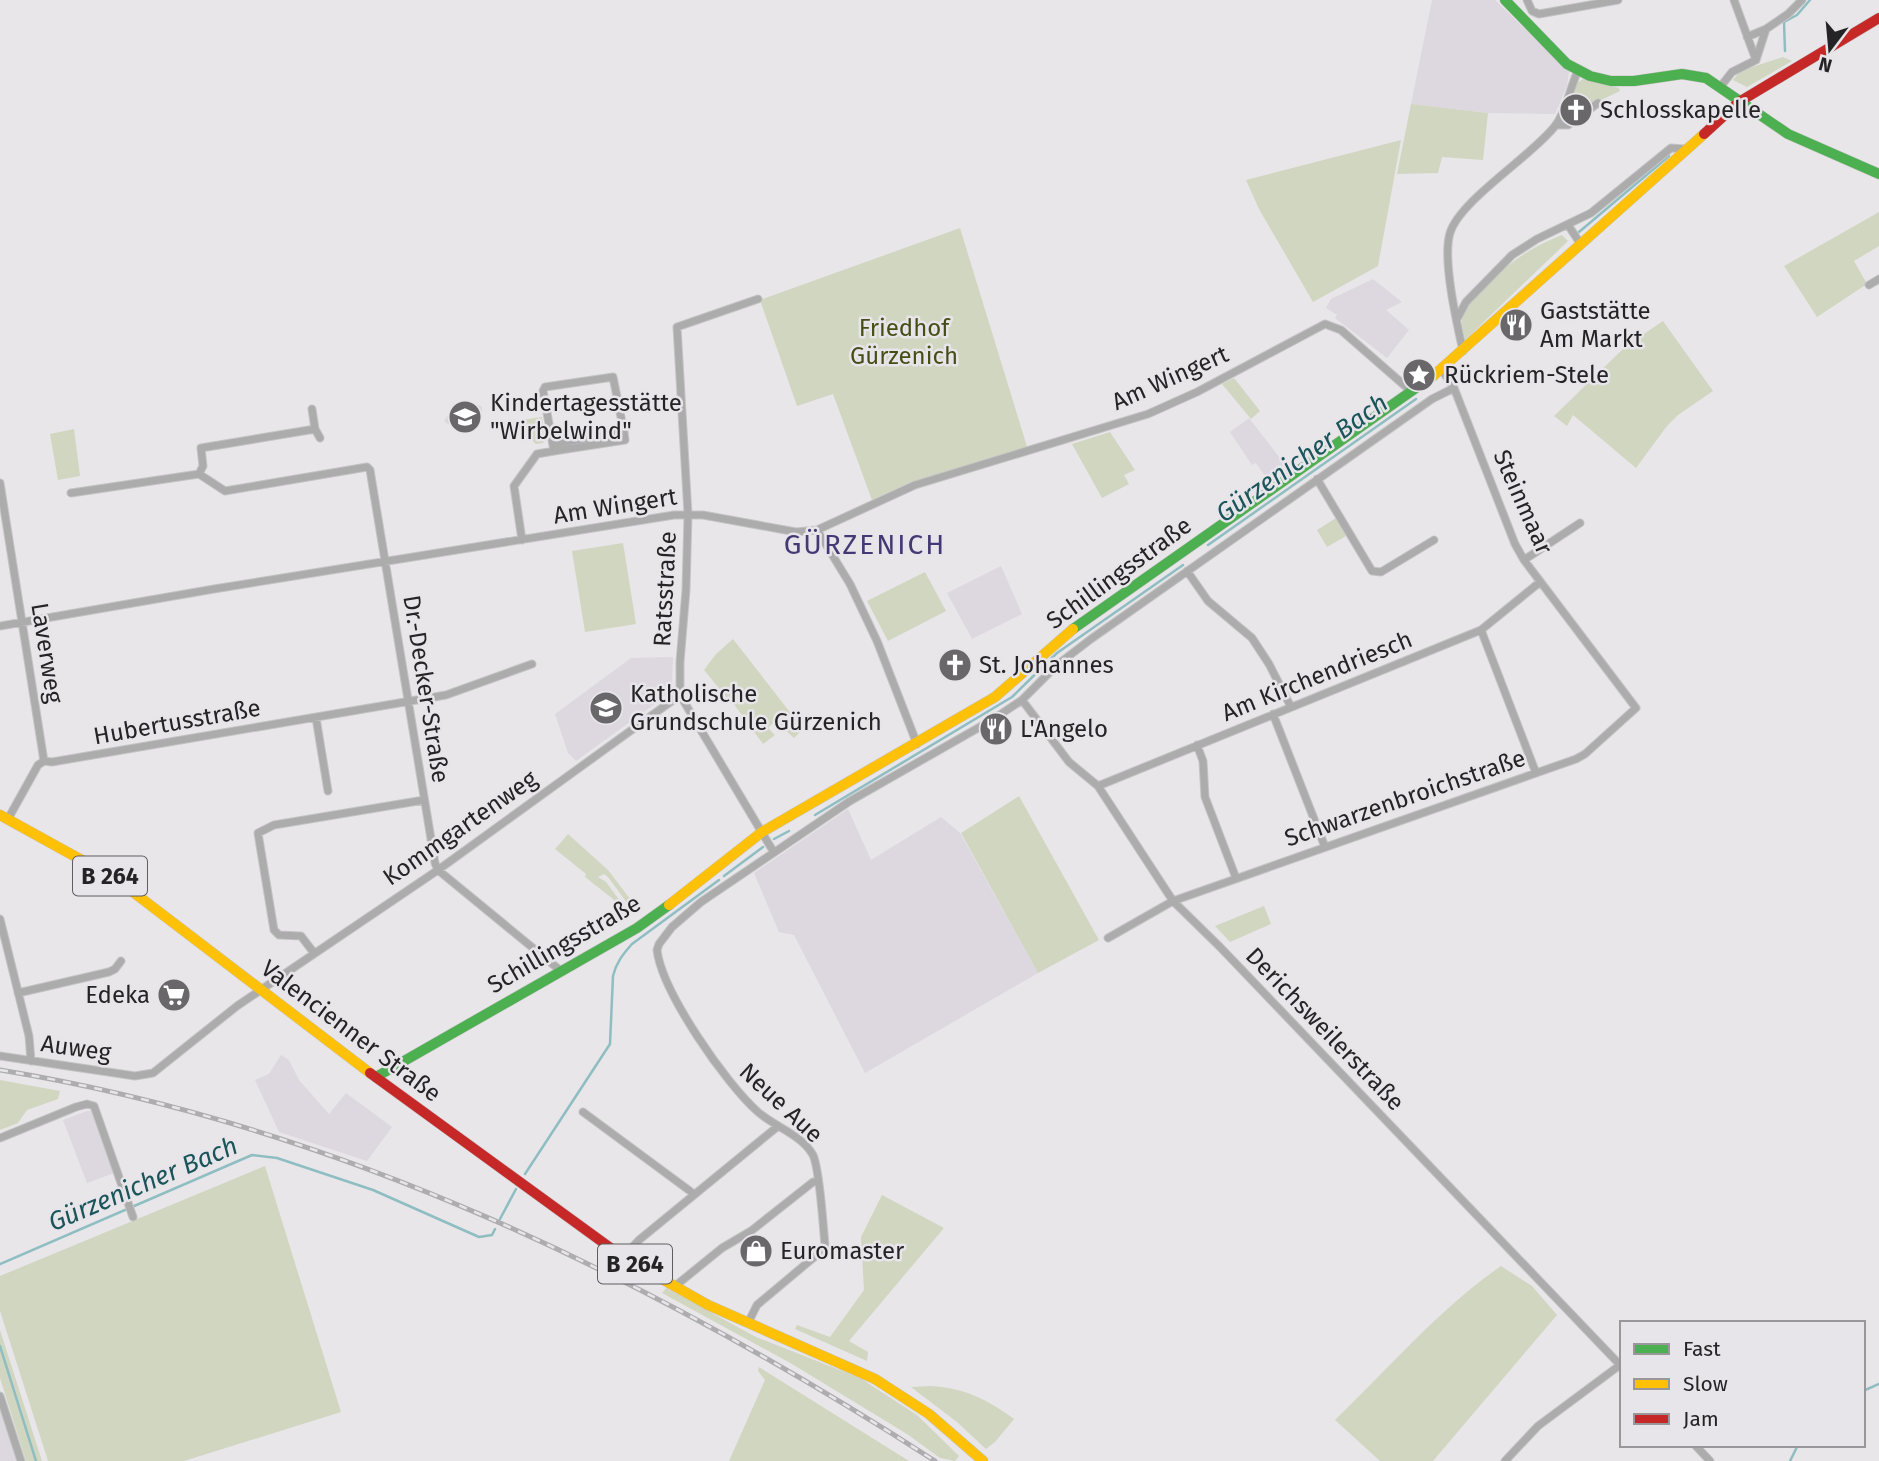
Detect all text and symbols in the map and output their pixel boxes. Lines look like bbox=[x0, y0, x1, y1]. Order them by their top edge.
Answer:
north arrow bbox=[1795, 14, 1865, 84]
text: N bbox=[1816, 52, 1835, 78]
church icon: Schlosskapelle bbox=[1557, 91, 1595, 129]
place label: Schlosskapelle bbox=[1600, 96, 1761, 124]
place label: Gaststätte Am Markt bbox=[1540, 297, 1651, 353]
restaurant icon: Gaststätte Am Markt bbox=[1497, 306, 1535, 344]
park label: Friedhof Gürzenich bbox=[850, 314, 958, 370]
street label: Am Wingert bbox=[1107, 340, 1233, 416]
place icon: Rückriem-Stele bbox=[1400, 356, 1438, 394]
place label: Rückriem-Stele bbox=[1444, 361, 1609, 389]
water label: Gürzenicher Bach bbox=[1210, 387, 1394, 529]
place label: Kindertagesstätte "Wirbelwind" bbox=[490, 389, 682, 445]
school or university icon: Kindertagesstätte "Wirbelwind" bbox=[446, 398, 484, 436]
street label: Steinmaar bbox=[1488, 446, 1559, 559]
street label: Am Wingert bbox=[551, 482, 679, 530]
street label: Schillingsstraße bbox=[1041, 511, 1197, 635]
district label: GÜRZENICH bbox=[784, 528, 946, 561]
street label: Ratsstraße bbox=[648, 531, 682, 647]
street label: Dr.-Decker-Straße bbox=[397, 593, 455, 785]
street label: Laverweg bbox=[25, 601, 69, 706]
street label: Am Kirchendriesch bbox=[1218, 625, 1416, 727]
church icon: St. Johannes bbox=[936, 646, 974, 684]
place label: St. Johannes bbox=[979, 651, 1114, 679]
place label: Katholische Grundschule Gürzenich bbox=[630, 680, 882, 736]
school or university icon: Katholische Grundschule Gürzenich bbox=[587, 689, 625, 727]
street label: Hubertusstraße bbox=[91, 694, 263, 750]
restaurant icon: L'Angelo bbox=[977, 710, 1015, 748]
place label: L'Angelo bbox=[1020, 715, 1108, 743]
street label: Schwarzenbroichstraße bbox=[1281, 744, 1529, 852]
street label: Kommgartenweg bbox=[378, 764, 543, 892]
road number: B 264 bbox=[73, 856, 147, 896]
street label: Schillingsstraße bbox=[482, 889, 646, 999]
street label: Derichsweilerstraße bbox=[1240, 942, 1410, 1116]
street label: Valencienner Straße bbox=[256, 954, 446, 1108]
supermarket icon: Edeka bbox=[155, 976, 193, 1014]
place label: Edeka bbox=[85, 981, 150, 1009]
street label: Auweg bbox=[39, 1029, 113, 1067]
street label: Neue Aue bbox=[734, 1057, 828, 1149]
water label: Gürzenicher Bach bbox=[44, 1130, 242, 1238]
shop icon: Euromaster bbox=[737, 1232, 775, 1270]
place label: Euromaster bbox=[780, 1237, 905, 1265]
road number: B 264 bbox=[598, 1245, 672, 1284]
legend bbox=[1620, 1321, 1865, 1447]
text: Fast bbox=[1683, 1336, 1721, 1362]
text: Slow bbox=[1683, 1371, 1728, 1397]
text: Jam bbox=[1683, 1406, 1719, 1432]

